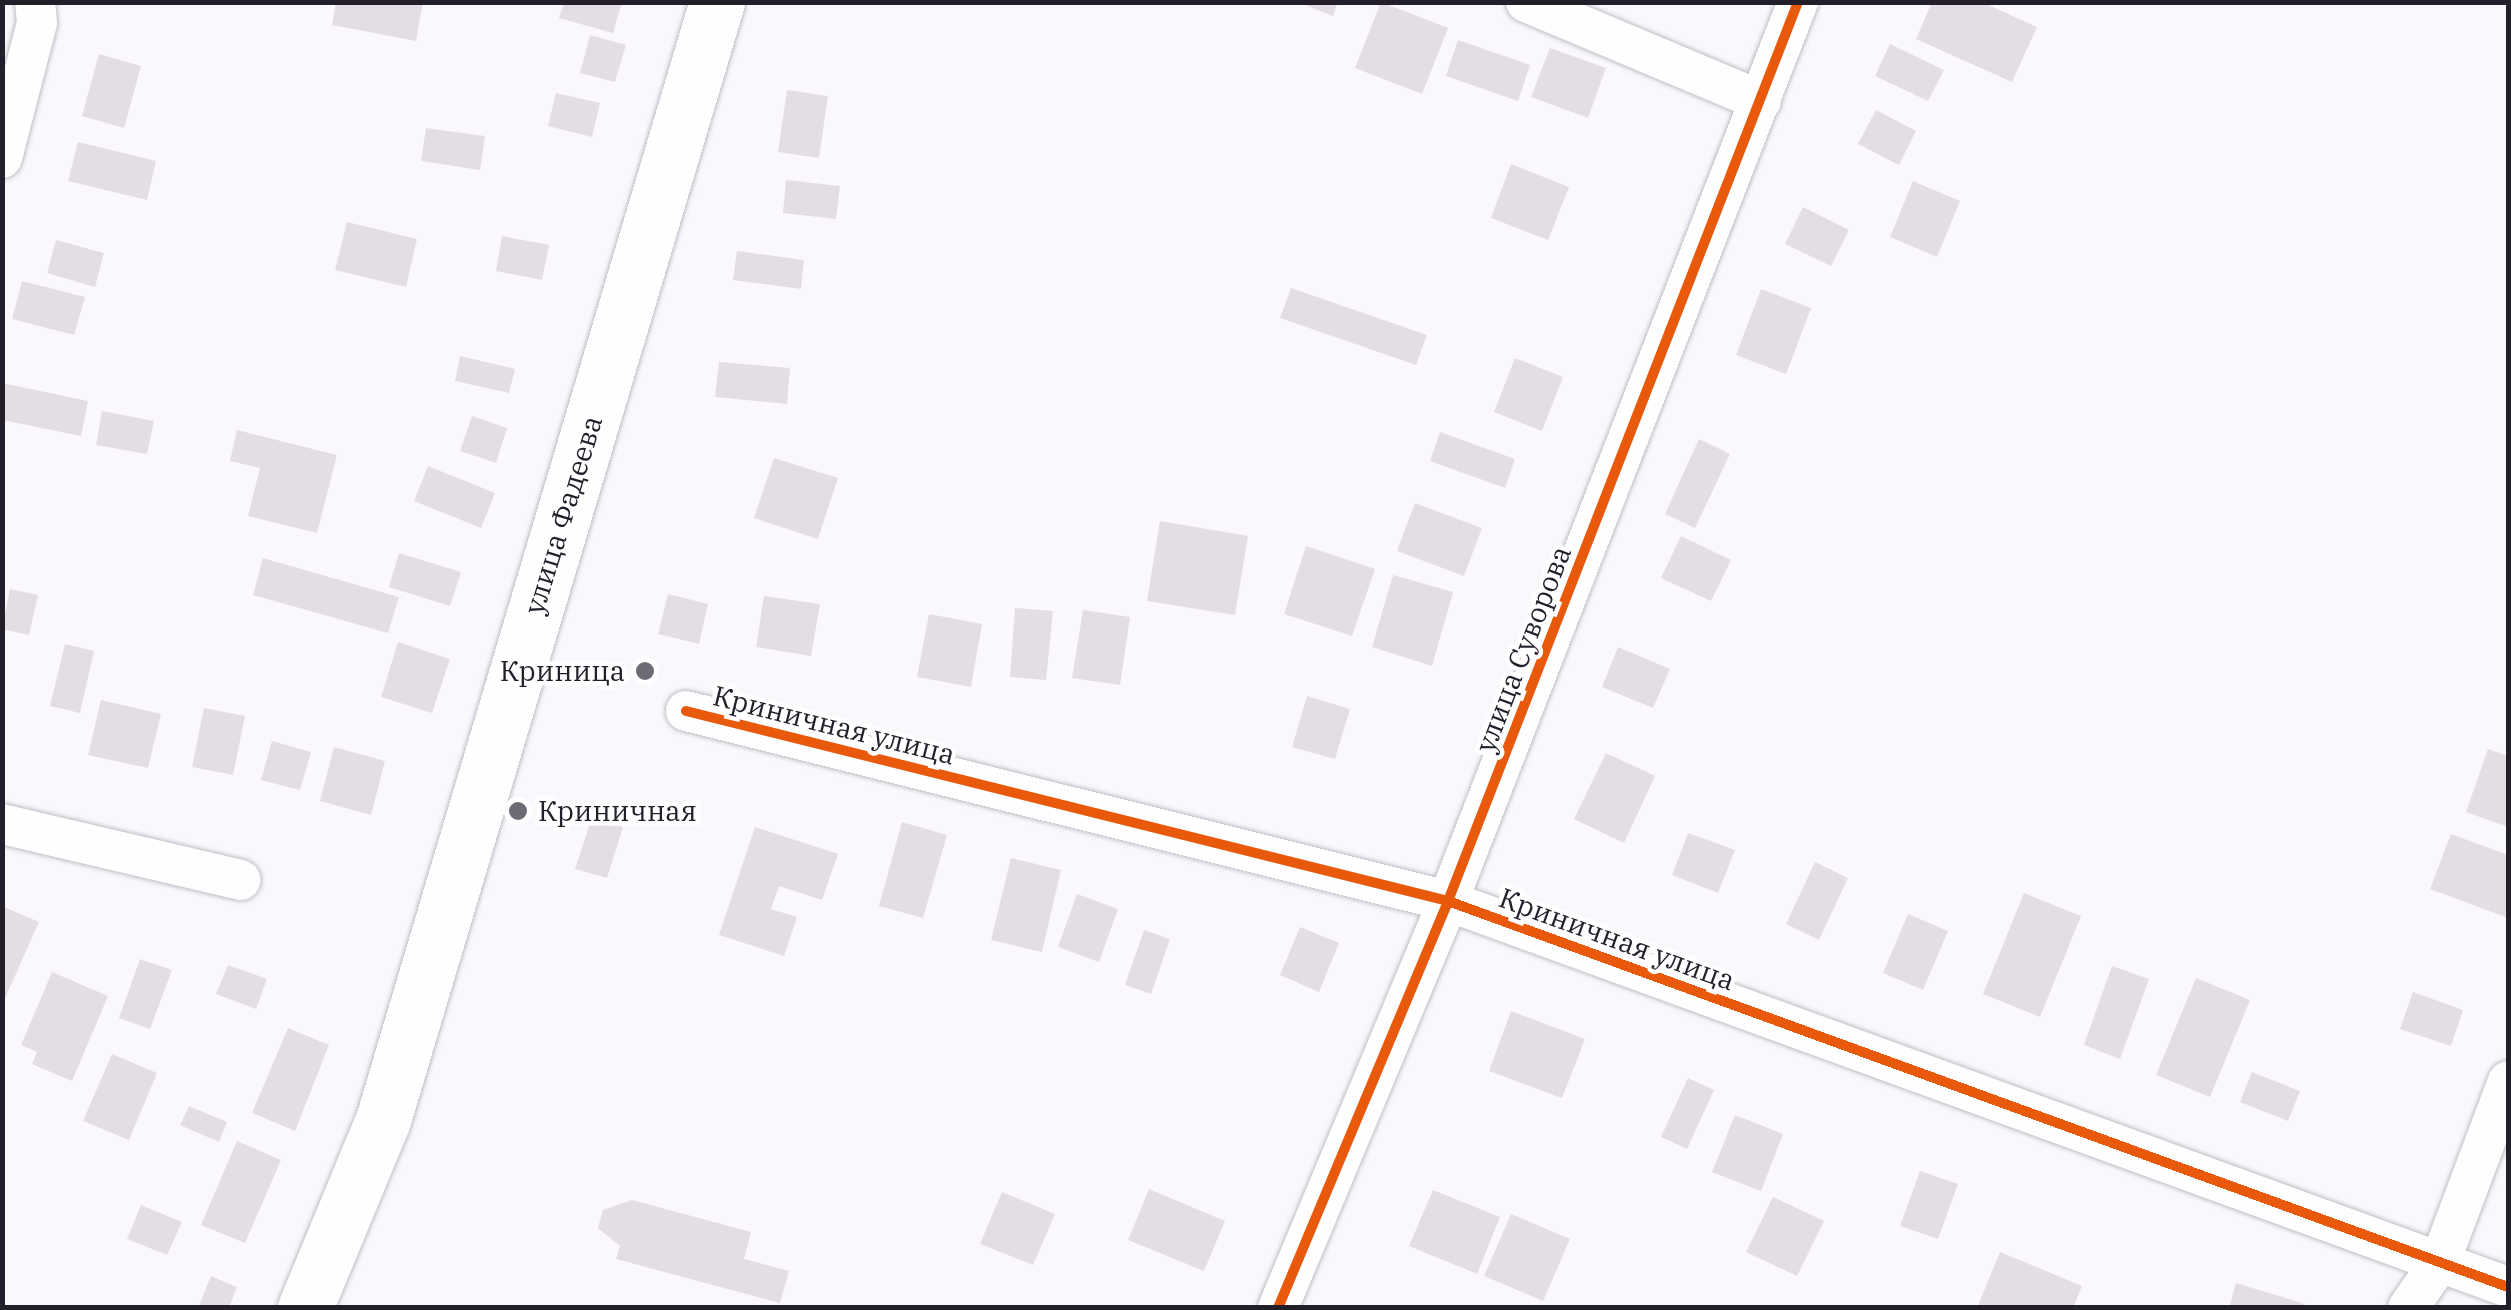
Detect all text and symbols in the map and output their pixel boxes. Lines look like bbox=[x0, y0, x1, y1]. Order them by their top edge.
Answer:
street label: улица Фадеева bbox=[517, 412, 609, 618]
street label: улица Суворова bbox=[1468, 541, 1578, 757]
place label: Криница bbox=[500, 654, 625, 688]
marker: Криница bbox=[634, 660, 656, 682]
street label: Криничная улица bbox=[709, 679, 959, 771]
place label: Криничная bbox=[538, 794, 697, 828]
marker: Криничная bbox=[507, 800, 529, 822]
street label: Криничная улица bbox=[1495, 881, 1739, 997]

